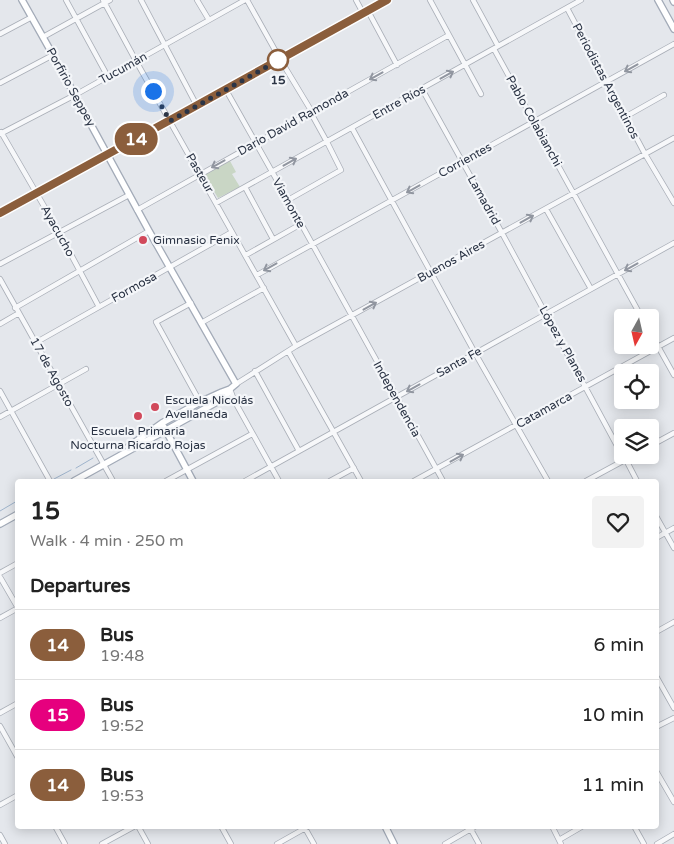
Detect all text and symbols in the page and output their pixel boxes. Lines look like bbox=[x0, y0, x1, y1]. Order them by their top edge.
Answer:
street label: Periodistas Argentinos bbox=[570, 21, 643, 141]
street label: Porfirio Seppey bbox=[44, 45, 99, 129]
street label: Tucumán bbox=[97, 49, 149, 87]
marker: 15 bbox=[267, 49, 289, 71]
one-way arrow bbox=[624, 63, 639, 73]
one-way arrow bbox=[439, 69, 454, 79]
one-way arrow bbox=[369, 72, 383, 82]
place label: 15 bbox=[270, 73, 286, 87]
street label: Pablo Colabianchi bbox=[503, 73, 565, 169]
your location bbox=[141, 79, 166, 104]
street label: Entre Ríos bbox=[370, 82, 428, 122]
street label: Darío David Ramonda bbox=[235, 86, 351, 158]
line badge: 14 bbox=[114, 123, 158, 155]
text: 14 bbox=[125, 128, 147, 150]
street label: Corrientes bbox=[436, 140, 494, 180]
street label: Pasteur bbox=[183, 151, 217, 196]
one-way arrow bbox=[282, 157, 297, 167]
one-way arrow bbox=[212, 159, 226, 169]
street label: Lamadrid bbox=[465, 173, 503, 227]
street label: Viamonte bbox=[270, 176, 308, 230]
one-way arrow bbox=[405, 184, 420, 194]
street label: Ayacucho bbox=[38, 203, 78, 259]
one-way arrow bbox=[520, 214, 535, 224]
place label: Gimnasio Fenix bbox=[153, 233, 240, 247]
marker: Gimnasio Fenix bbox=[137, 234, 149, 246]
street label: Buenos Aires bbox=[415, 237, 487, 285]
one-way arrow bbox=[624, 262, 639, 272]
one-way arrow bbox=[264, 263, 278, 273]
street label: Formosa bbox=[109, 269, 159, 305]
one-way arrow bbox=[362, 301, 377, 311]
street label: López y Planes bbox=[536, 304, 590, 385]
north arrow bbox=[614, 309, 659, 354]
map controls bbox=[614, 309, 659, 464]
street label: 17 de Agosto bbox=[27, 335, 77, 409]
street label: Santa Fe bbox=[434, 344, 484, 380]
street label: Independencia bbox=[370, 359, 424, 439]
button: locate bbox=[614, 364, 659, 409]
one-way arrow bbox=[405, 383, 420, 393]
street label: Catamarca bbox=[514, 389, 574, 431]
place label: Escuela Nicolás Avellaneda bbox=[165, 393, 254, 421]
marker: Escuela Nicolás Avellaneda bbox=[149, 401, 161, 413]
marker: Escuela Primaria Nocturna Ricardo Rojas bbox=[132, 410, 144, 422]
button: layers bbox=[614, 419, 659, 464]
place label: Escuela Primaria Nocturna Ricardo Rojas bbox=[70, 424, 206, 452]
one-way arrow bbox=[449, 452, 464, 462]
button: heart bbox=[592, 496, 644, 548]
text: 15 bbox=[30, 497, 60, 526]
text: Walk · 4 min · 250 m bbox=[30, 531, 184, 551]
text: Departures bbox=[30, 575, 130, 597]
text: Bus bbox=[100, 624, 134, 646]
text: 14 bbox=[46, 634, 69, 656]
text: 6 min bbox=[593, 634, 644, 656]
text: 19:48 bbox=[100, 646, 144, 666]
text: Bus bbox=[100, 694, 134, 716]
text: 15 bbox=[46, 704, 69, 726]
text: 10 min bbox=[581, 704, 644, 726]
text: 19:52 bbox=[100, 716, 144, 736]
text: Bus bbox=[100, 764, 134, 786]
text: 14 bbox=[46, 774, 69, 796]
text: 11 min bbox=[581, 774, 644, 796]
text: 19:53 bbox=[100, 786, 144, 806]

